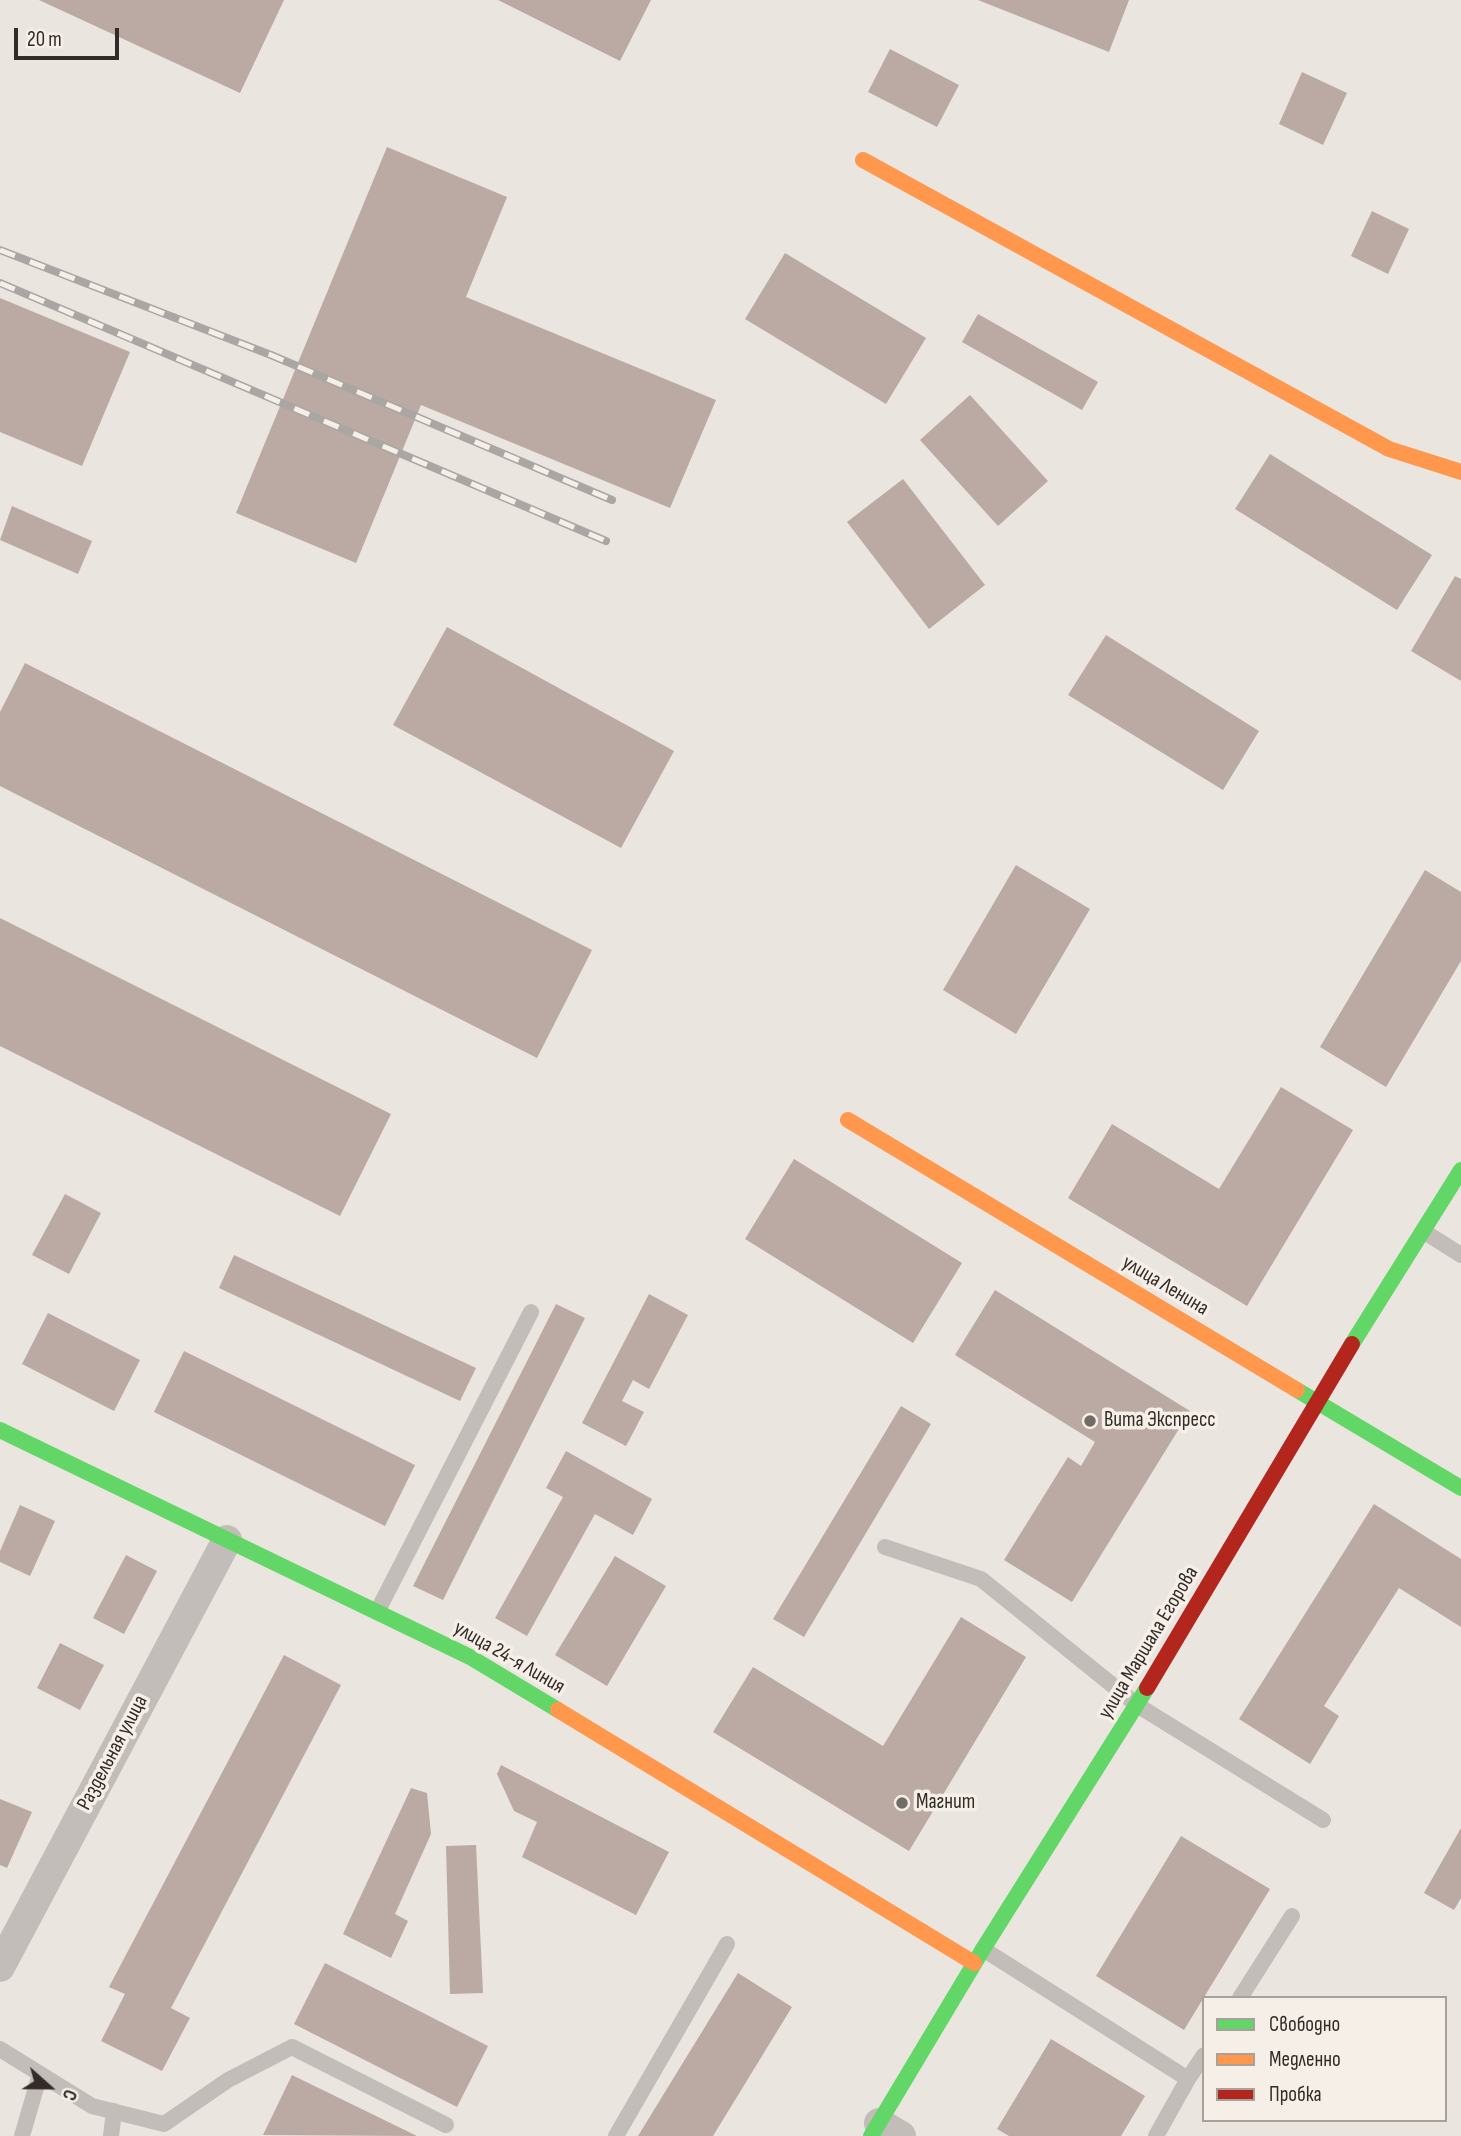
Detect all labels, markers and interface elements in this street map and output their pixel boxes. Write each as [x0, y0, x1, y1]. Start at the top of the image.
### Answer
scale bar [18, 14, 122, 58]
text: 20 m [27, 27, 62, 52]
street label: улица Ленина [1117, 1250, 1213, 1322]
place label: Вита Экспресс [1104, 1408, 1216, 1434]
marker: Вита Экспресс [1082, 1413, 1098, 1429]
street label: улица Маршала Егорова [1094, 1562, 1204, 1724]
street label: улица 24-я Линия [449, 1616, 569, 1700]
street label: Раздельная улица [72, 1691, 154, 1815]
place label: Магнит [916, 1790, 975, 1816]
marker: Магнит [894, 1795, 910, 1811]
legend [1202, 1996, 1447, 2122]
text: Свободно [1269, 2012, 1340, 2037]
text: Медленно [1269, 2047, 1341, 2072]
north arrow [14, 2052, 84, 2122]
text: Пробка [1269, 2082, 1322, 2107]
text: С [57, 2086, 82, 2103]

